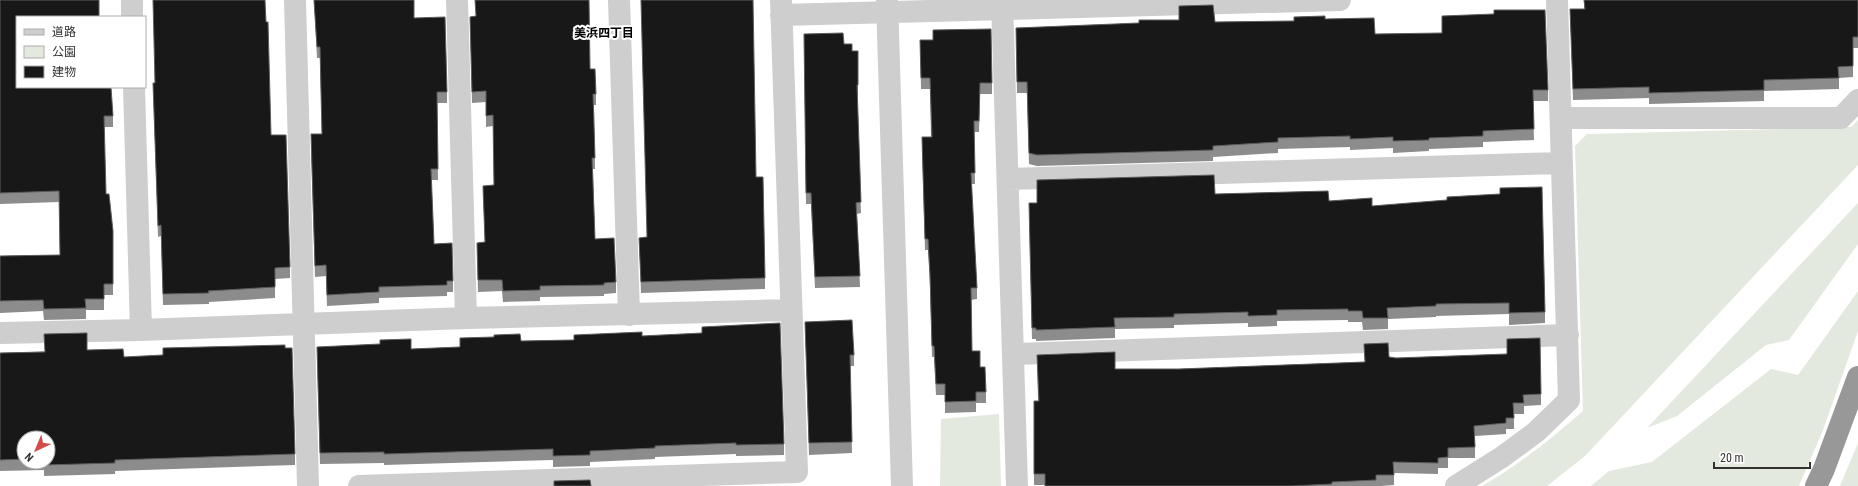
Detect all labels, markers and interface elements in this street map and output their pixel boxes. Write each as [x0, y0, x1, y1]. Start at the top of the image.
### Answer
legend [16, 16, 146, 88]
text: 道路 [52, 25, 76, 39]
district label: 美浜四丁目 [574, 26, 634, 40]
text: 公園 [52, 45, 76, 59]
text: 建物 [52, 65, 76, 79]
north arrow [16, 430, 56, 470]
scale bar [1714, 444, 1810, 470]
text: N [22, 450, 36, 464]
text: 20 m [1720, 451, 1744, 465]

